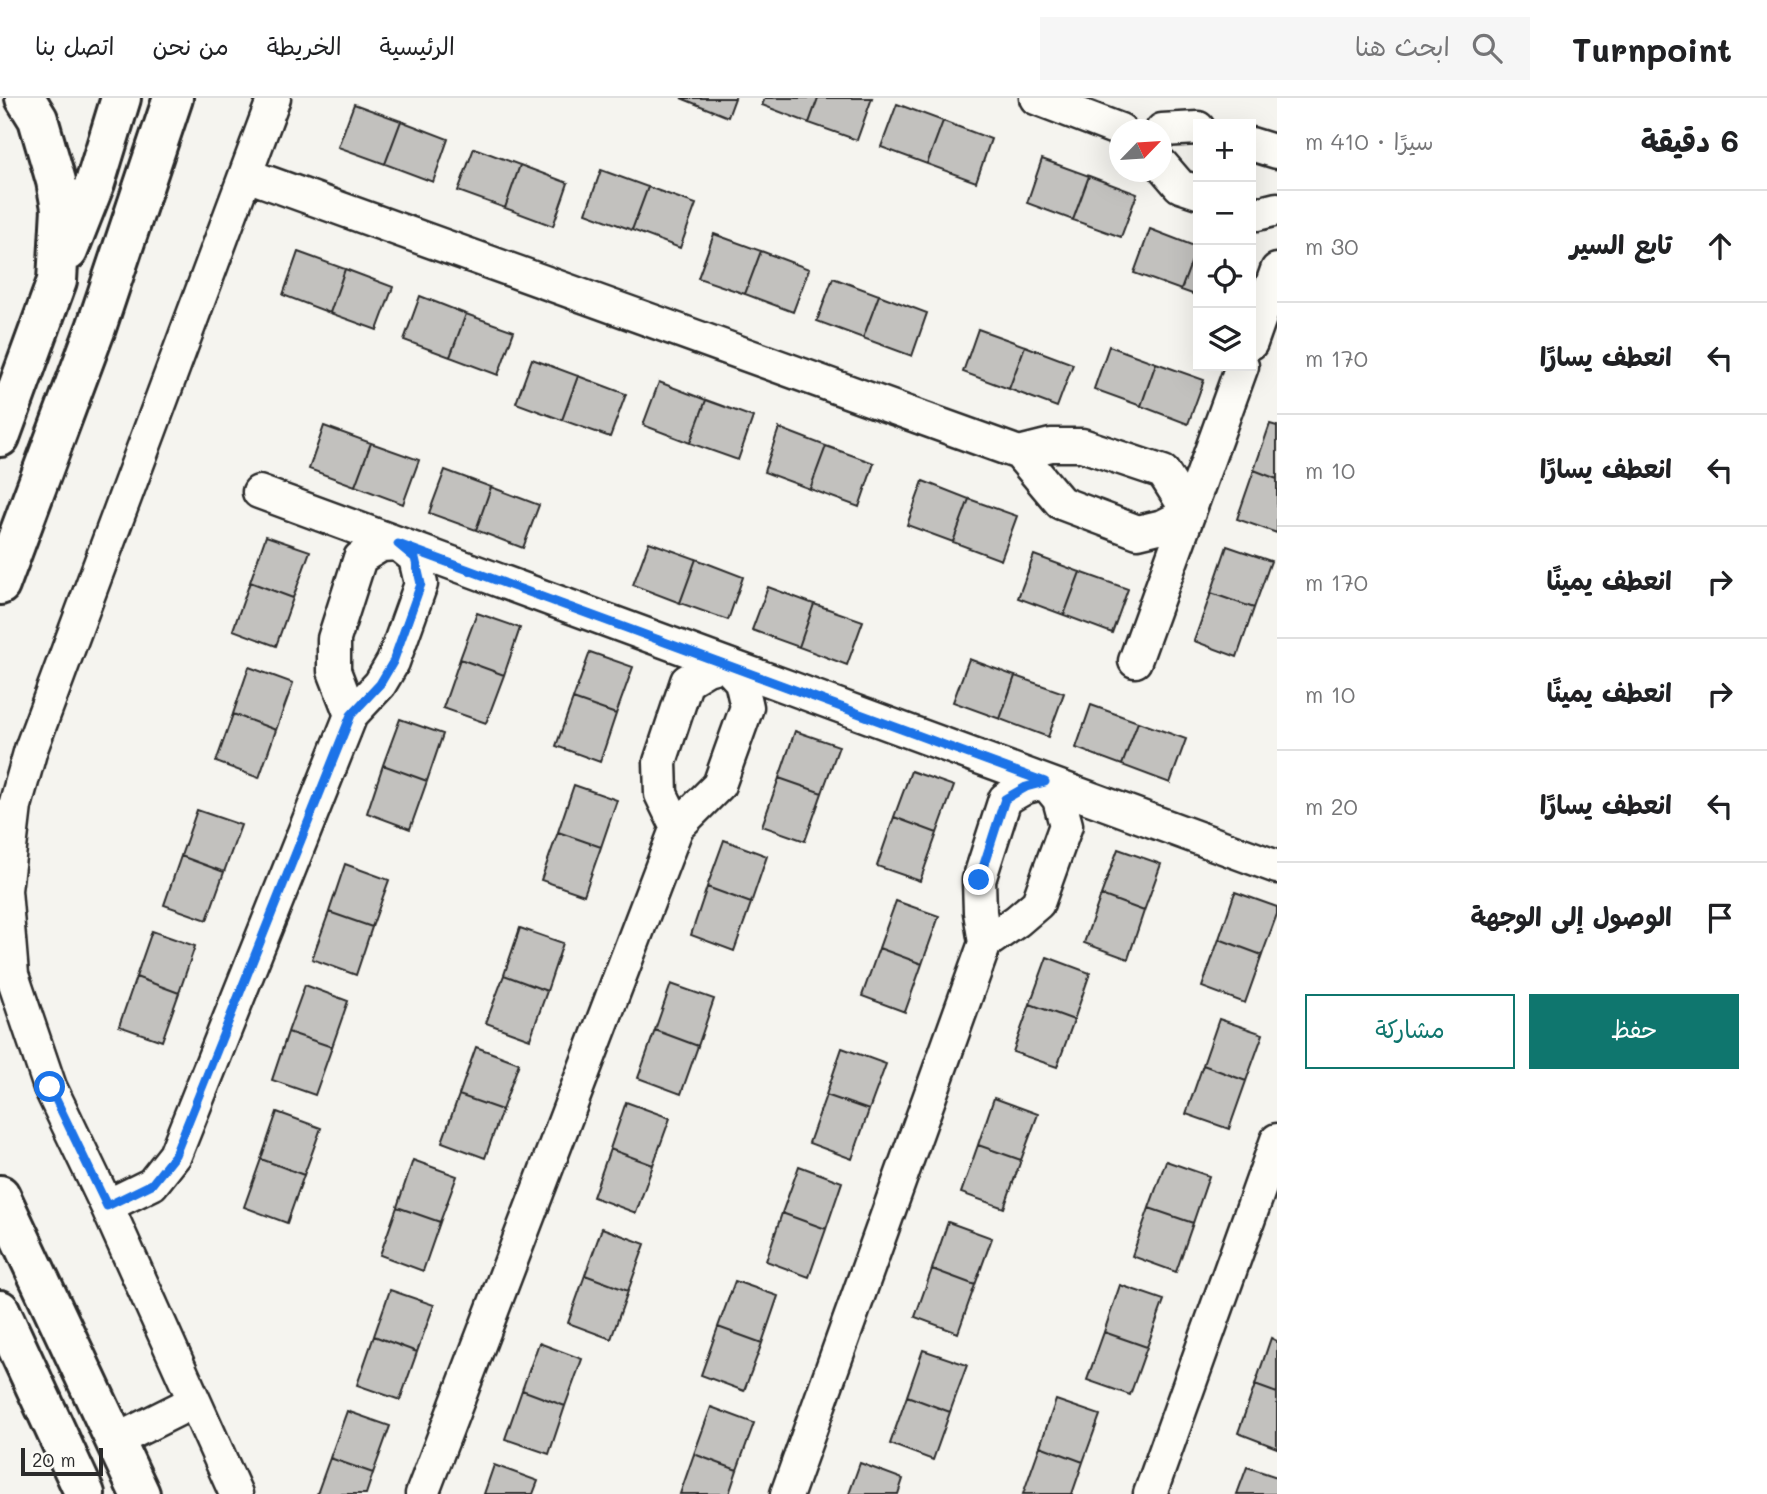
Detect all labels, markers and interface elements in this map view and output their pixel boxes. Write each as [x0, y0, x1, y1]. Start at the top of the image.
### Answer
search box [1040, 17, 1530, 80]
text: Turnpoint [1572, 27, 1732, 70]
text: ابحث هنا [1355, 29, 1450, 63]
icon: search [1468, 29, 1506, 67]
text: اتصل بنا [35, 30, 114, 61]
text: من نحن [152, 30, 229, 61]
text: الخريطة [267, 30, 342, 61]
text: الرئيسية [380, 30, 455, 61]
north arrow [1109, 119, 1172, 182]
map controls [1193, 119, 1256, 371]
button: + [1193, 119, 1256, 182]
text: 6 دقيقة [1641, 120, 1739, 160]
text: سيرًا · 410 m [1305, 126, 1433, 156]
button: − [1193, 182, 1256, 245]
text: تابع السير [1570, 227, 1672, 261]
icon: ahead [1701, 227, 1739, 265]
text: 30 m [1305, 231, 1358, 261]
button: locate [1193, 245, 1256, 308]
button: layers [1193, 308, 1256, 371]
text: انعطف يسارًا [1540, 339, 1672, 373]
icon: left [1701, 339, 1739, 377]
text: 170 m [1305, 343, 1368, 373]
text: انعطف يسارًا [1540, 451, 1672, 485]
icon: left [1701, 451, 1739, 489]
text: 10 m [1305, 455, 1355, 485]
text: انعطف يمينًا [1547, 563, 1672, 597]
icon: right [1701, 563, 1739, 601]
text: 170 m [1305, 567, 1368, 597]
text: انعطف يمينًا [1547, 675, 1672, 709]
icon: right [1701, 675, 1739, 713]
text: 10 m [1305, 679, 1355, 709]
text: انعطف يسارًا [1540, 787, 1672, 821]
icon: left [1701, 787, 1739, 825]
text: 20 m [1305, 791, 1358, 821]
route end [963, 864, 994, 895]
text: الوصول إلى الوجهة [1470, 899, 1672, 933]
icon: arrive [1701, 899, 1739, 937]
button: مشاركة [1305, 994, 1515, 1069]
button: حفظ [1529, 994, 1739, 1069]
route start [34, 1071, 65, 1102]
scale bar [21, 1445, 103, 1477]
text: 20 m [32, 1447, 76, 1472]

